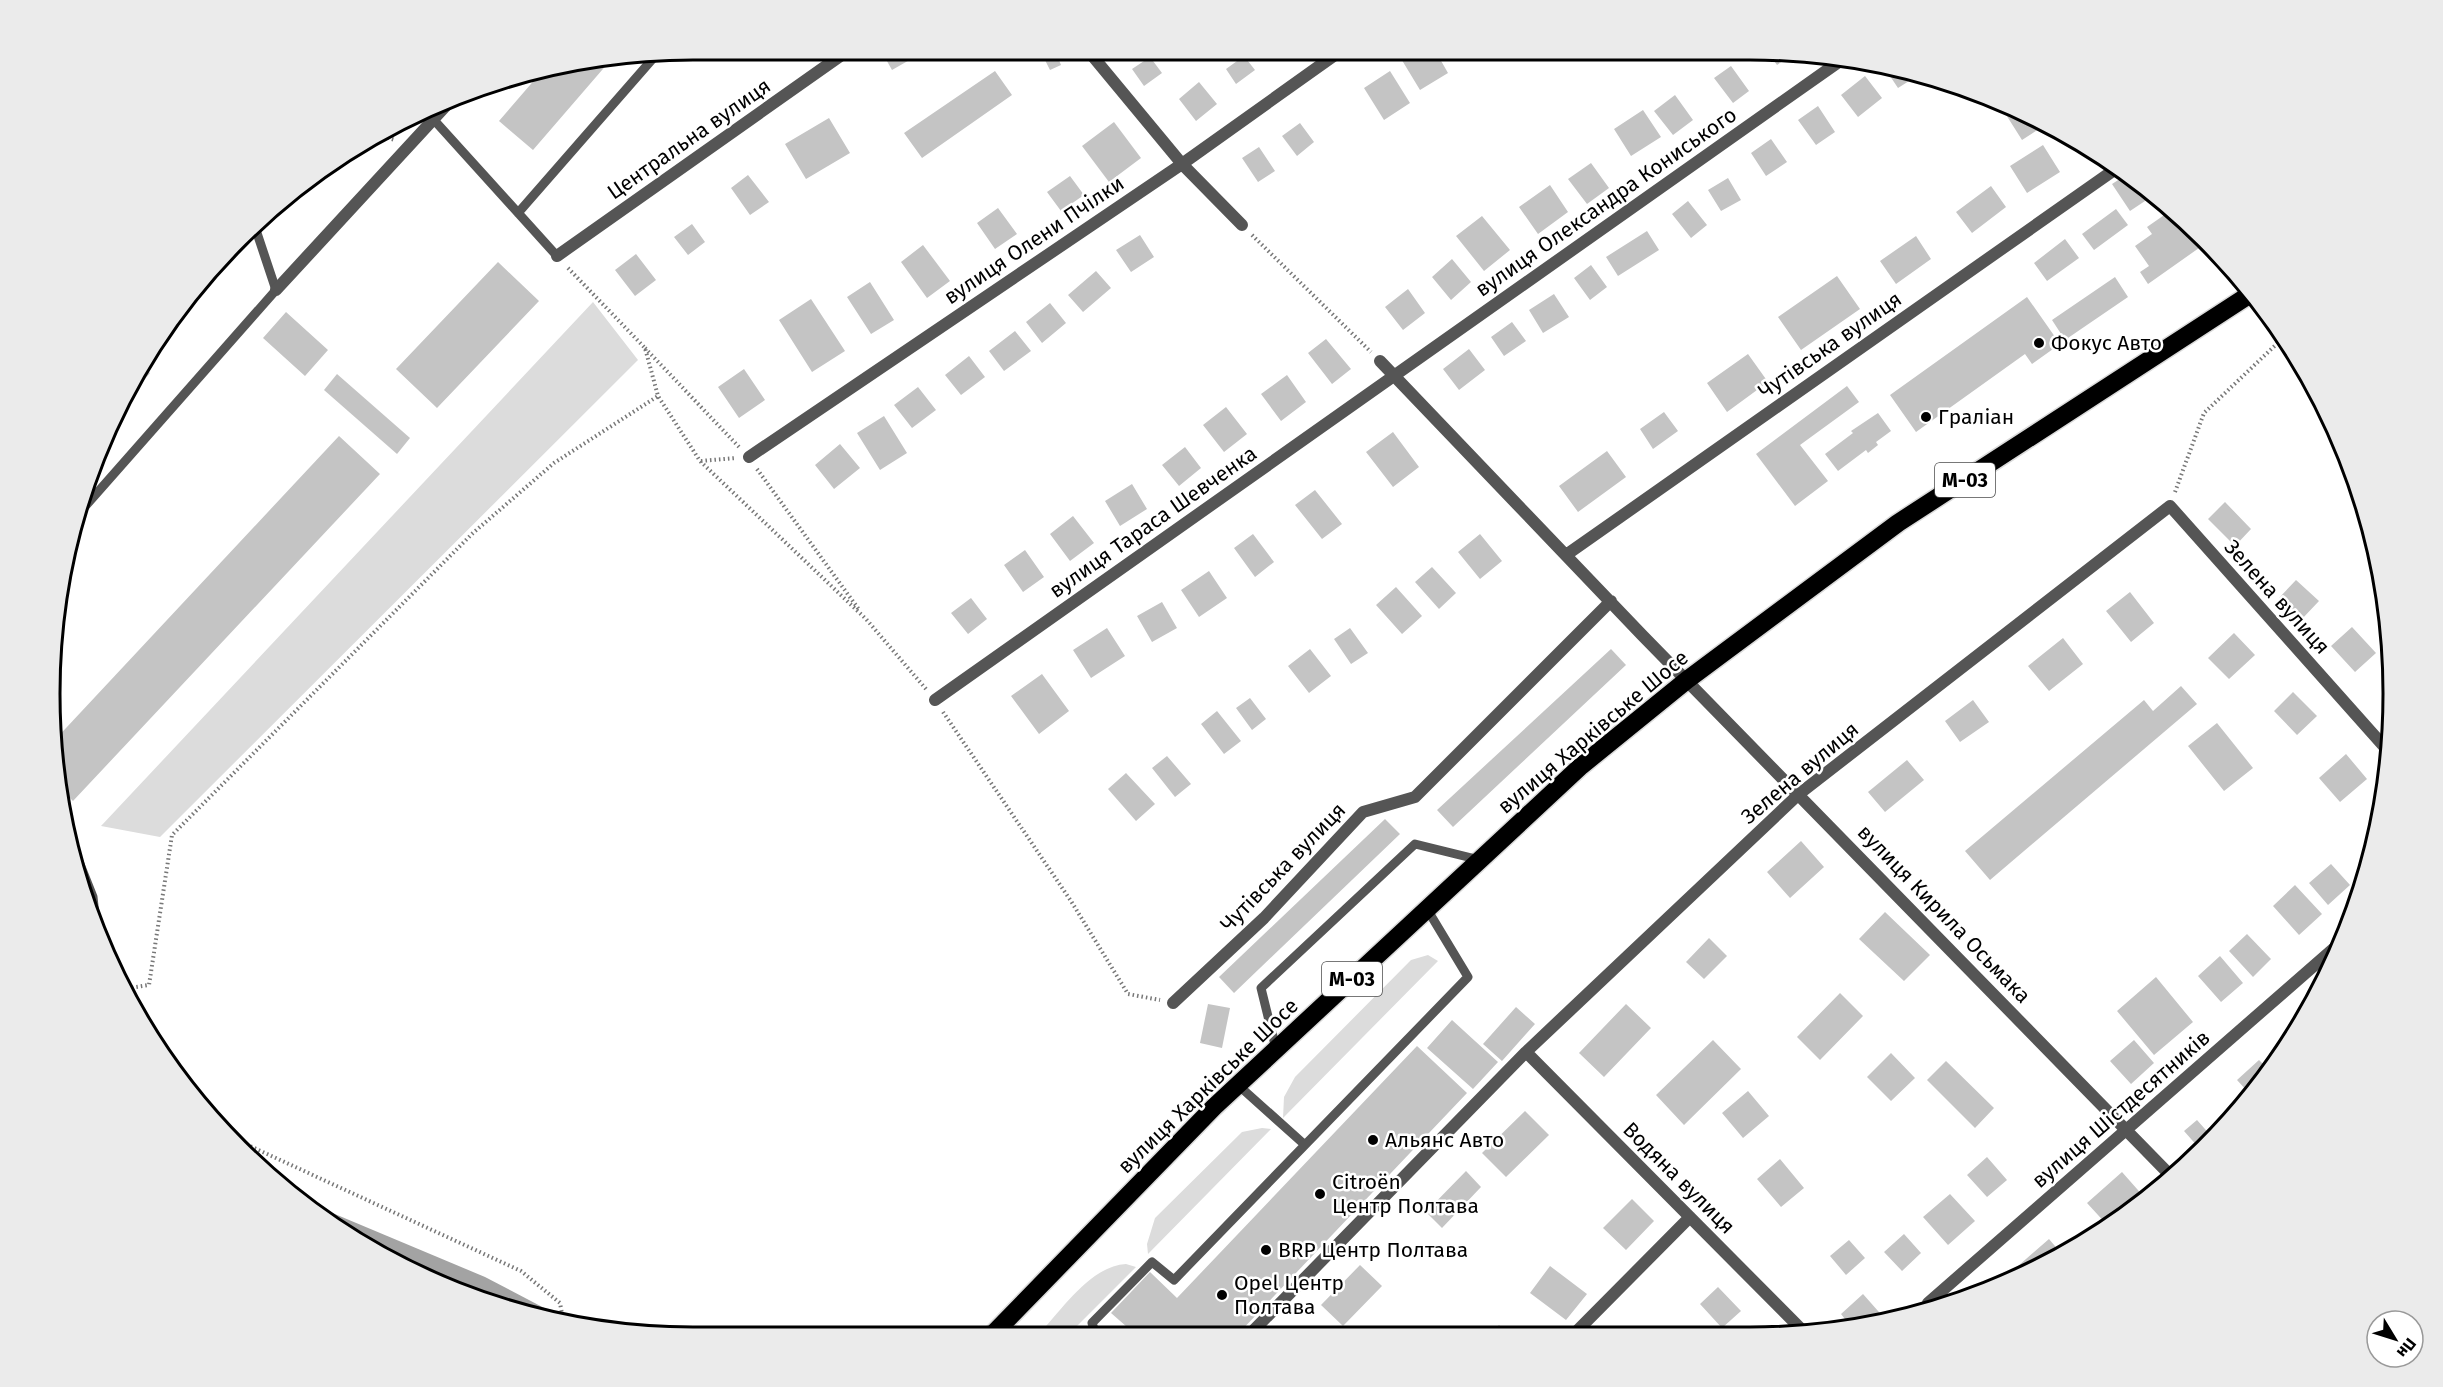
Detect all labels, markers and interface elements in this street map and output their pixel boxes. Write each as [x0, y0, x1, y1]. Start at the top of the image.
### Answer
street label: Центральна вулиця [602, 73, 776, 205]
street label: вулиця Олександра Кониського [1470, 102, 1742, 302]
street label: вулиця Олени Пчілки [939, 170, 1129, 310]
street label: Чутівська вулиця [1753, 286, 1907, 404]
place label: Фокус Авто [2051, 330, 2162, 356]
marker: Фокус Авто [2032, 336, 2046, 350]
place label: Граліан [1938, 404, 2014, 430]
marker: Граліан [1919, 410, 1933, 424]
street label: вулиця Тараса Шевченка [1044, 440, 1262, 604]
road number: М-03 [1935, 463, 1995, 497]
street label: Зелена вулиця [2219, 534, 2335, 660]
street label: вулиця Харківське Шосе [1492, 645, 1694, 819]
street label: Зелена вулиця [1736, 716, 1864, 830]
street label: Чутівська вулиця [1215, 797, 1351, 937]
street label: вулиця Кирила Осьмака [1852, 819, 2036, 1009]
road number: М-03 [1322, 962, 1382, 996]
street label: вулиця Харківське Шосе [1112, 993, 1304, 1179]
street label: вулиця Шістдесятників [2027, 1025, 2215, 1193]
street label: Водяна вулиця [1618, 1117, 1740, 1239]
place label: Альянс Авто [1385, 1127, 1504, 1153]
marker: Альянс Авто [1366, 1133, 1380, 1147]
place label: Citroën Центр Полтава [1332, 1169, 1479, 1219]
marker: Citroën Центр Полтава [1313, 1187, 1327, 1201]
place label: BRP Центр Полтава [1278, 1237, 1468, 1263]
marker: BRP Центр Полтава [1259, 1243, 1273, 1257]
place label: Opel Центр Полтава [1234, 1270, 1344, 1320]
marker: Opel Центр Полтава [1215, 1288, 1229, 1302]
north arrow [2365, 1309, 2425, 1369]
text: Пн [2393, 1334, 2420, 1362]

